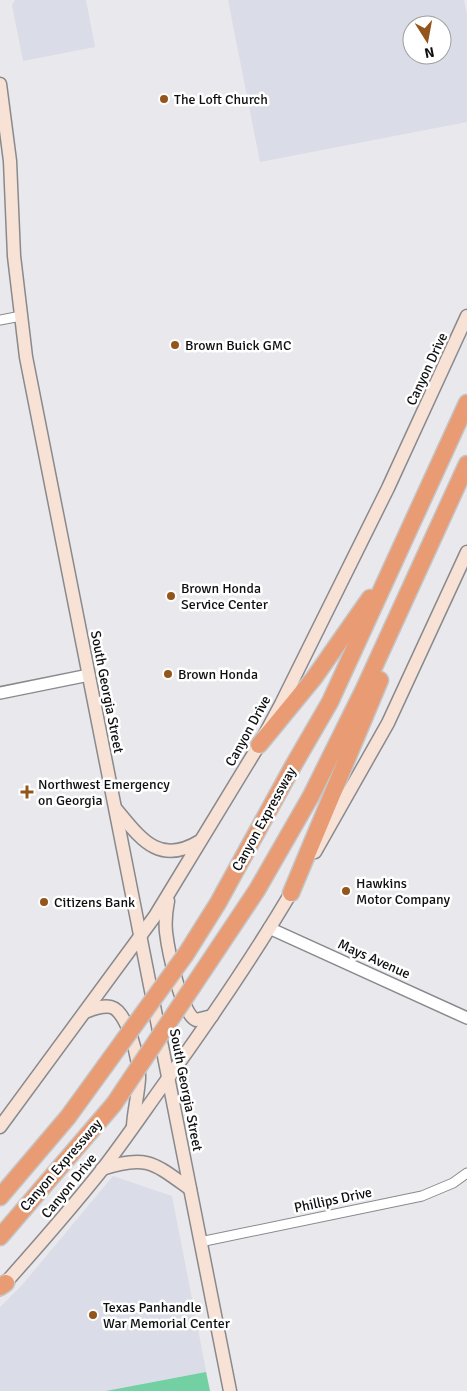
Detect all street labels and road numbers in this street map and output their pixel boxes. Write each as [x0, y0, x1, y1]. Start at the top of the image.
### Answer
street label: Canyon Drive [403, 330, 451, 408]
street label: South Georgia Street [87, 629, 127, 755]
street label: Canyon Drive [222, 693, 274, 769]
street label: Canyon Expressway [228, 763, 300, 874]
street label: Mays Avenue [335, 935, 413, 983]
street label: South Georgia Street [166, 1027, 206, 1153]
street label: Canyon Expressway [16, 1115, 106, 1215]
street label: Canyon Drive [38, 1150, 100, 1222]
street label: Phillips Drive [293, 1183, 373, 1217]

